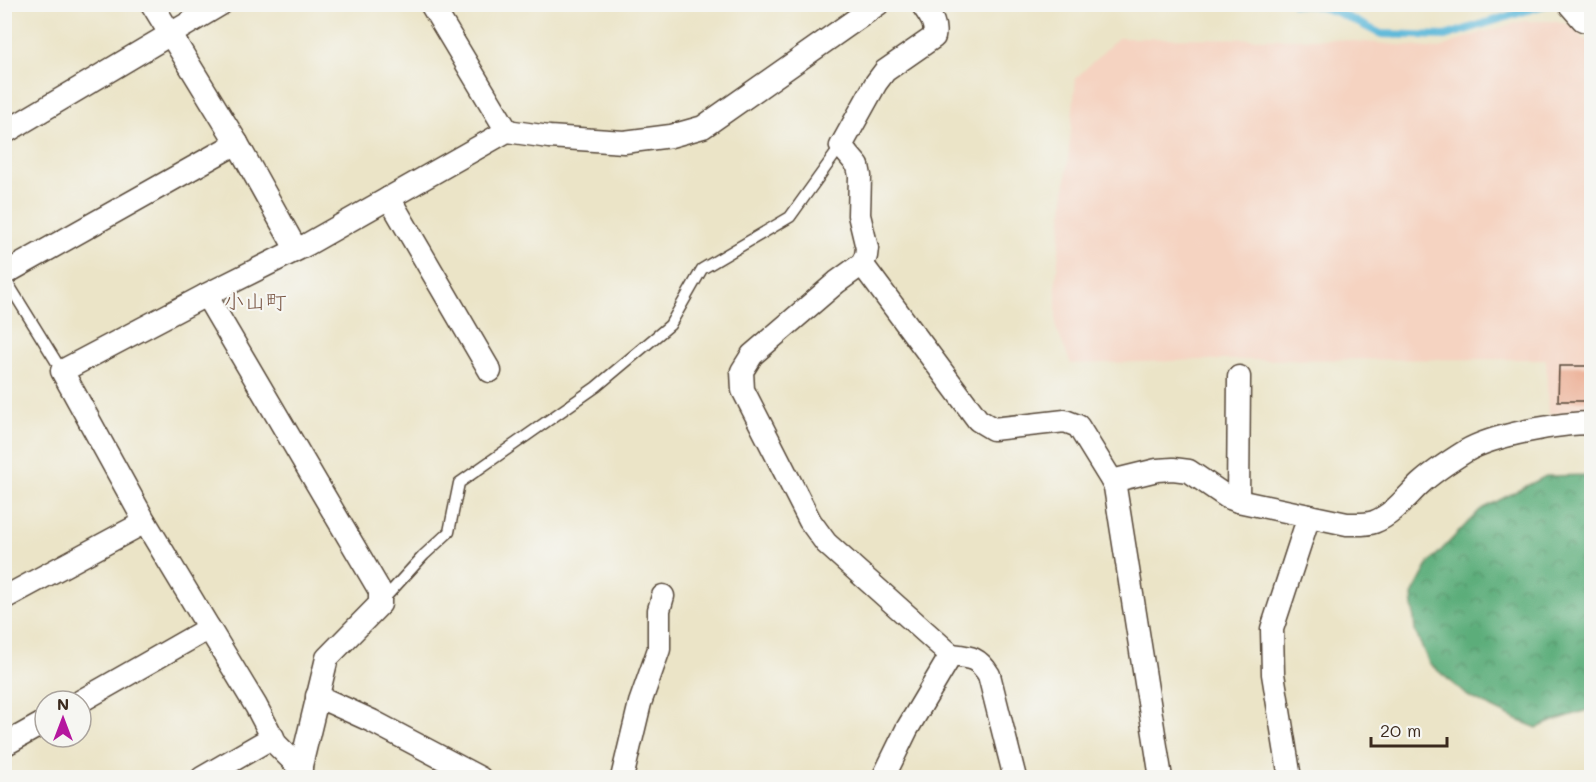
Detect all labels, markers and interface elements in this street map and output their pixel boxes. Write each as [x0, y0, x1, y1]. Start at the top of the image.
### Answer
district label: 小山町 [224, 287, 287, 314]
north arrow [33, 689, 93, 749]
text: N [57, 693, 69, 714]
scale bar [1371, 710, 1448, 748]
text: 20 m [1380, 718, 1421, 742]

